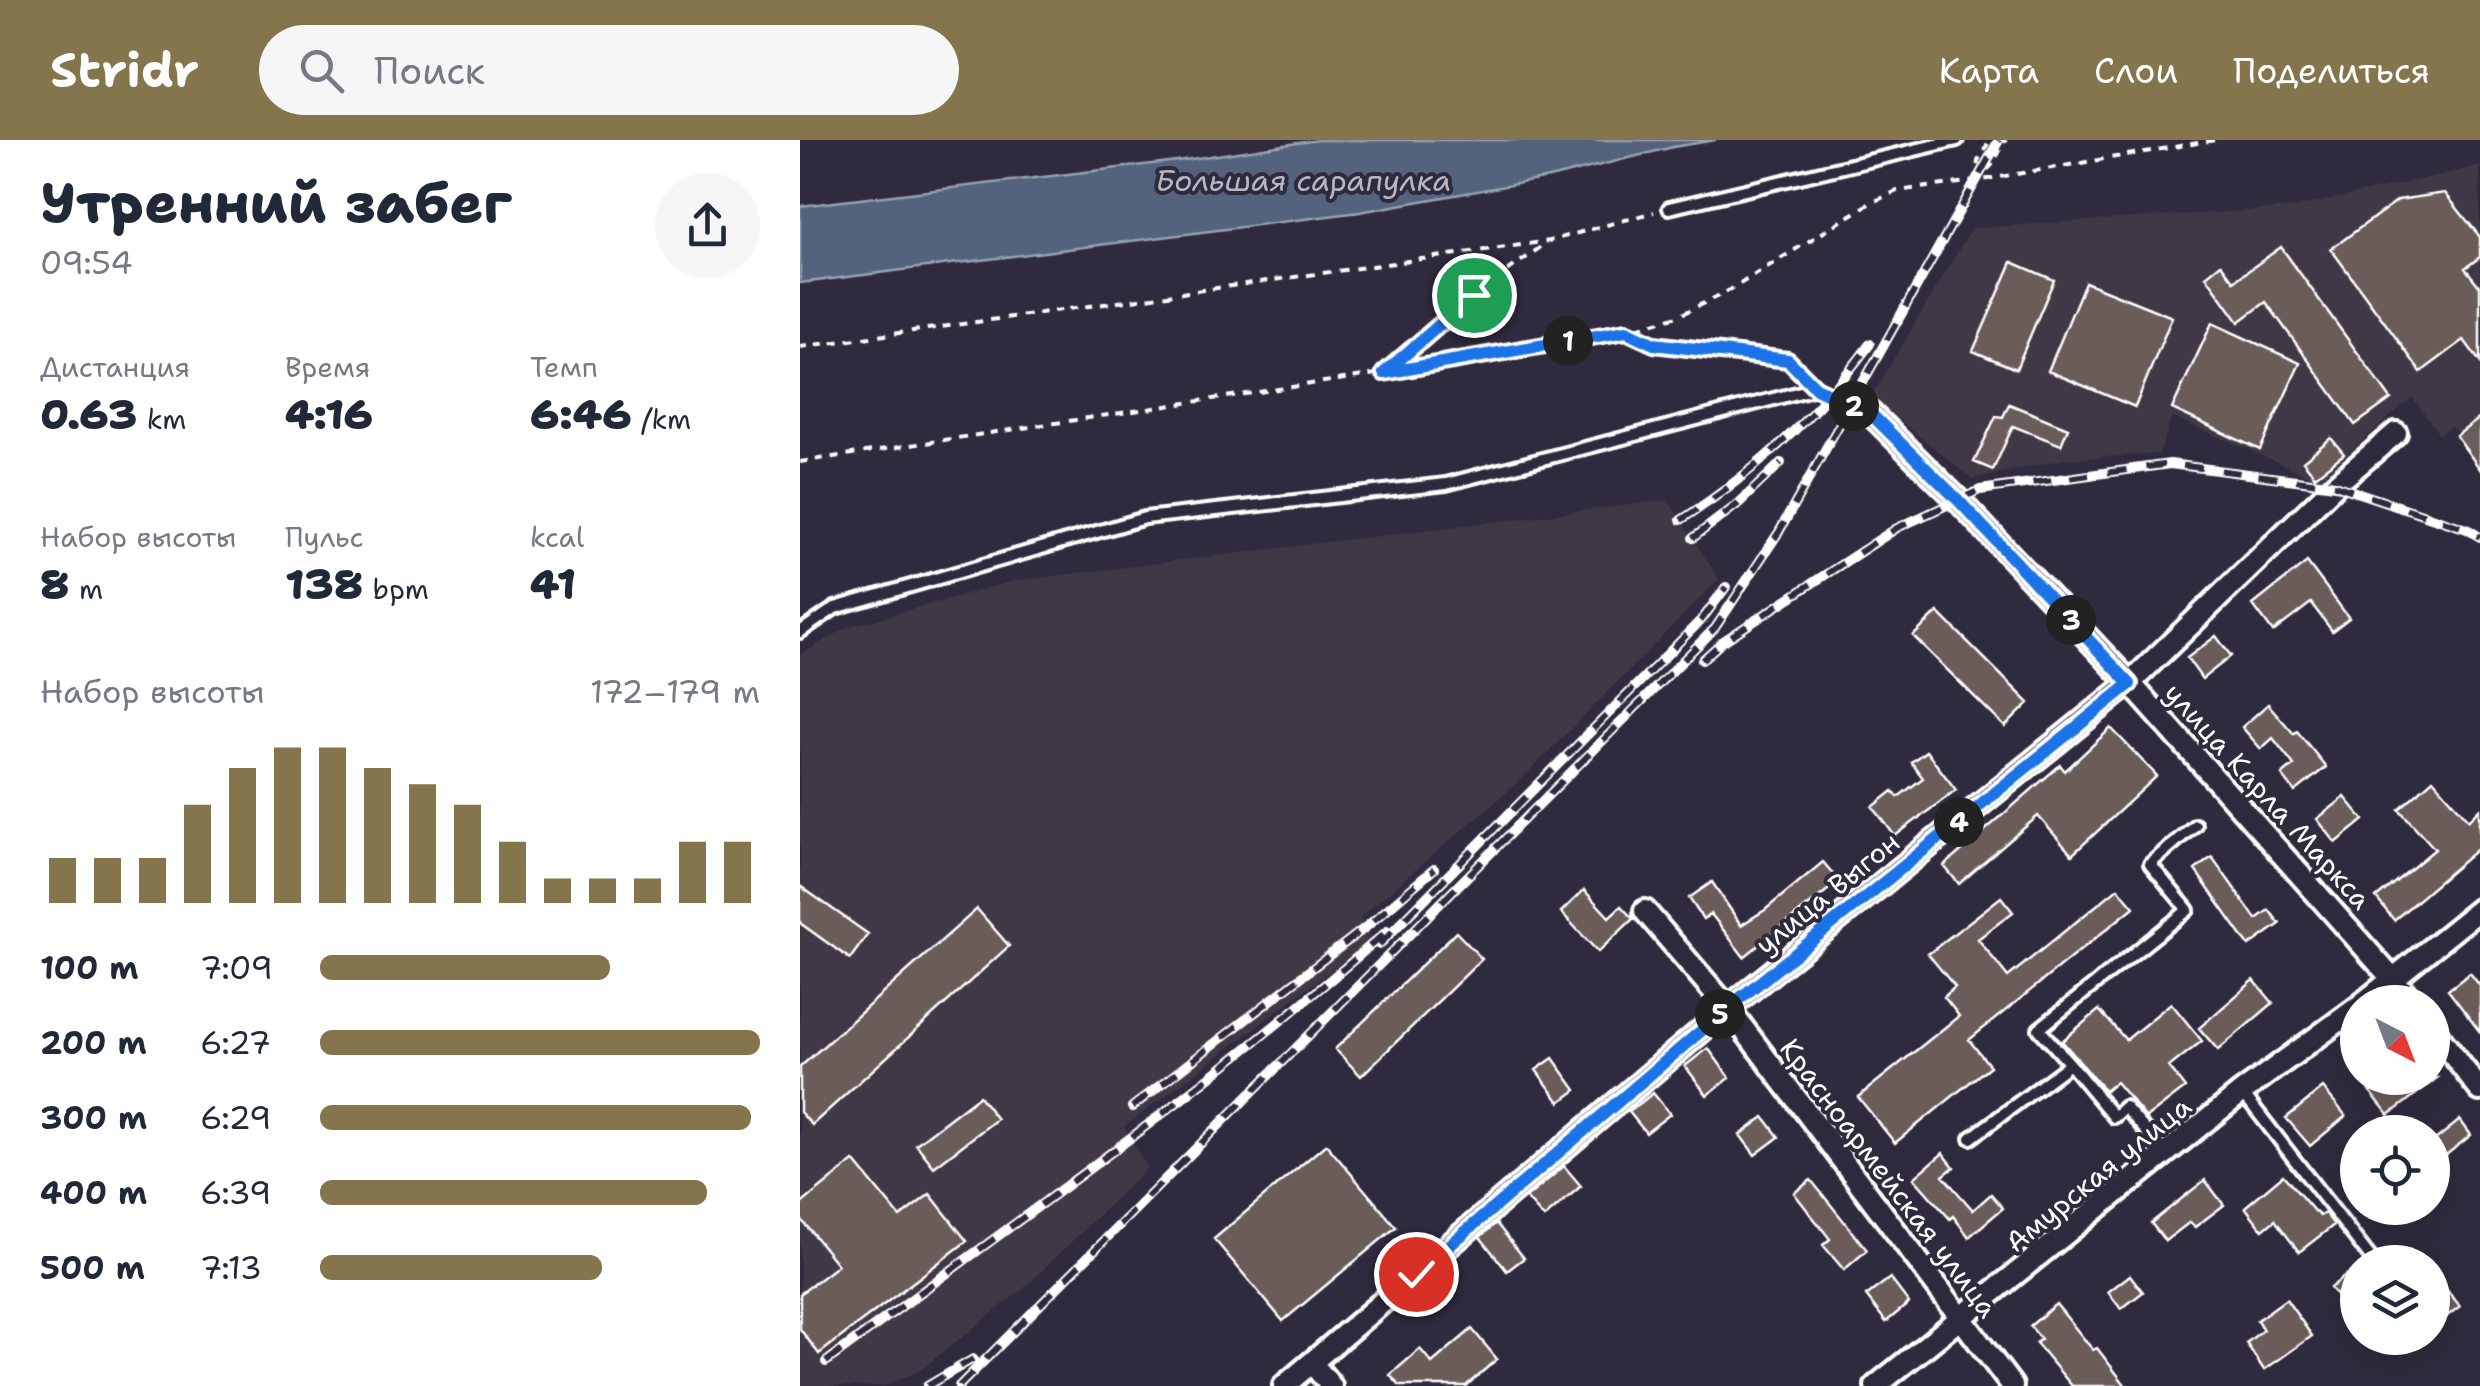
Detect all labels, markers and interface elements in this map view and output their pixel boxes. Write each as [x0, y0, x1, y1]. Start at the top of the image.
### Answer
search box [259, 25, 959, 115]
text: Stridr [50, 38, 199, 102]
icon: search [294, 43, 349, 98]
text: Поиск [374, 45, 485, 96]
text: Карта [1939, 47, 2039, 94]
text: Слои [2094, 47, 2178, 94]
text: Поделиться [2233, 47, 2430, 94]
water label: Большая сарапулка [1155, 160, 1451, 201]
text: Утренний забег [40, 166, 512, 240]
button: share [655, 173, 760, 278]
text: 09:54 [40, 241, 133, 284]
pin [1432, 253, 1517, 338]
icon: arrive [1447, 268, 1502, 323]
pin: 1 [1543, 316, 1593, 366]
text: 1 [1562, 322, 1574, 360]
text: Дистанция [40, 348, 190, 386]
text: Время [285, 348, 370, 386]
text: Темп [530, 348, 598, 386]
pin: 2 [1829, 381, 1879, 431]
text: 0.63 [40, 386, 137, 442]
text: 4:16 [285, 386, 373, 442]
text: 6:46 [530, 386, 632, 442]
text: 2 [1844, 387, 1864, 425]
text: km [137, 400, 186, 438]
text: /km [632, 400, 691, 438]
text: Набор высоты [40, 518, 236, 556]
text: Пульс [285, 518, 364, 556]
text: kcal [530, 518, 584, 556]
text: 8 [40, 556, 69, 612]
text: 138 [285, 556, 363, 612]
text: 41 [530, 556, 576, 612]
text: m [69, 570, 103, 608]
text: bpm [363, 570, 429, 608]
pin: 3 [2046, 595, 2096, 645]
text: 3 [2061, 601, 2081, 639]
text: Набор высоты [40, 670, 265, 713]
text: 172–179 m [590, 670, 760, 713]
street label: улица Карла Маркса [2156, 675, 2380, 917]
pin: 4 [1934, 797, 1984, 847]
text: 4 [1949, 803, 1969, 841]
street label: улица Выгон [1747, 823, 1907, 963]
text: 100 m [40, 946, 139, 989]
text: 7:09 [200, 946, 273, 989]
north arrow [2340, 985, 2450, 1095]
map controls [2340, 985, 2450, 1355]
pin: 5 [1695, 989, 1745, 1039]
text: 5 [1711, 995, 1729, 1033]
text: 200 m [40, 1021, 147, 1064]
text: 6:27 [200, 1021, 271, 1064]
street label: Красноармейская улица [1771, 1031, 2007, 1325]
street label: Амурская улица [1997, 1087, 2199, 1261]
text: 300 m [40, 1096, 147, 1139]
text: 6:29 [200, 1096, 272, 1139]
button: locate [2340, 1115, 2450, 1225]
text: 400 m [40, 1171, 147, 1214]
text: 6:39 [200, 1171, 271, 1214]
pin [1374, 1232, 1459, 1317]
button: layers [2340, 1245, 2450, 1355]
text: 500 m [40, 1246, 145, 1289]
text: 7:13 [200, 1246, 262, 1289]
icon: check [1389, 1247, 1444, 1302]

